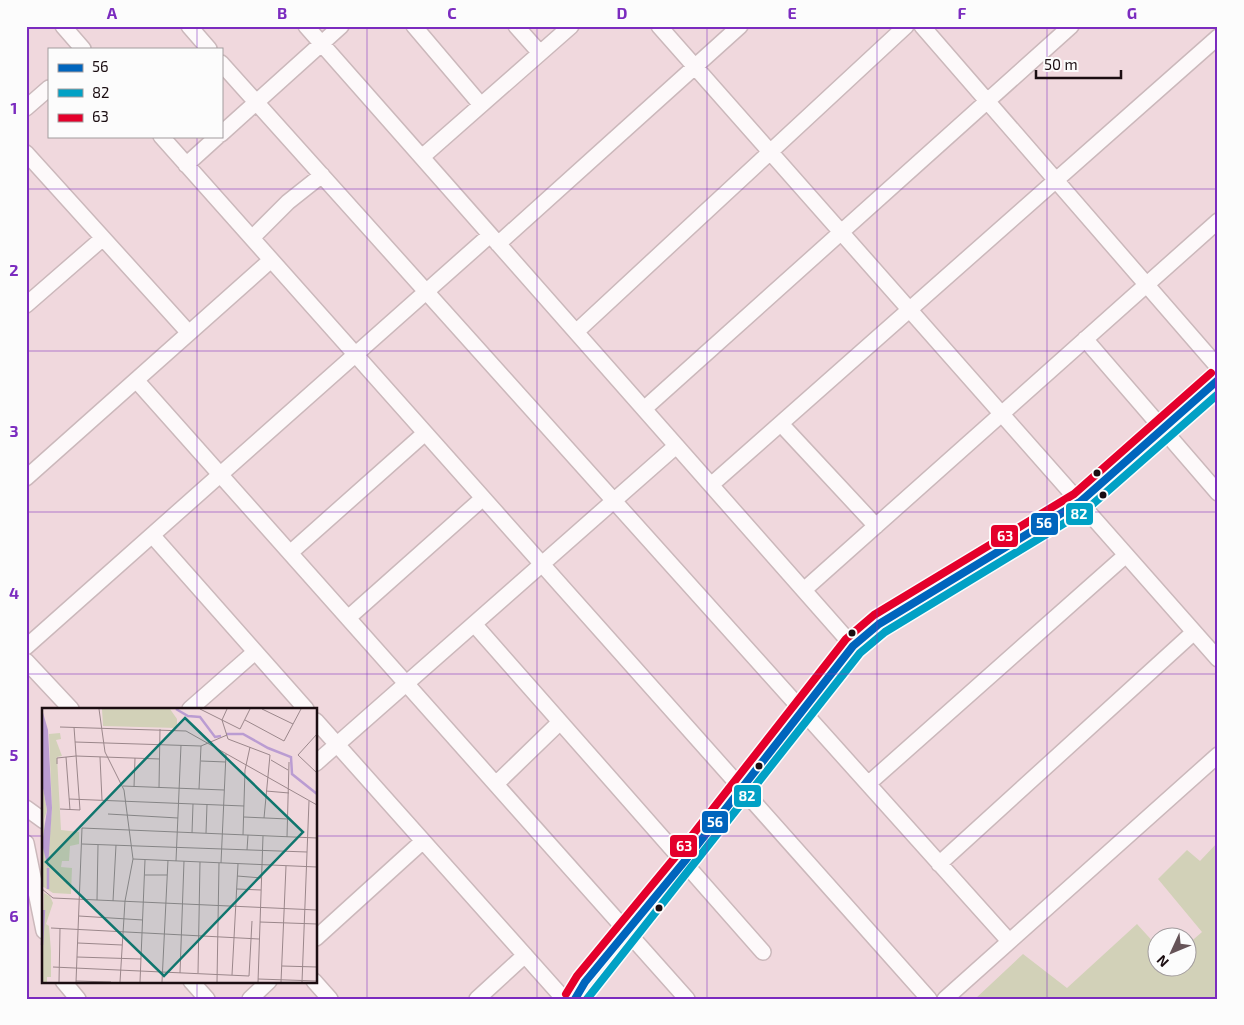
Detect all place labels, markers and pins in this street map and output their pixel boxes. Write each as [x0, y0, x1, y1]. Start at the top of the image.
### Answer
unlabelled marker [1092, 468, 1102, 478]
unlabelled marker [1098, 490, 1108, 500]
unlabelled marker [847, 628, 857, 638]
unlabelled marker [754, 761, 764, 771]
unlabelled marker [654, 903, 664, 913]

